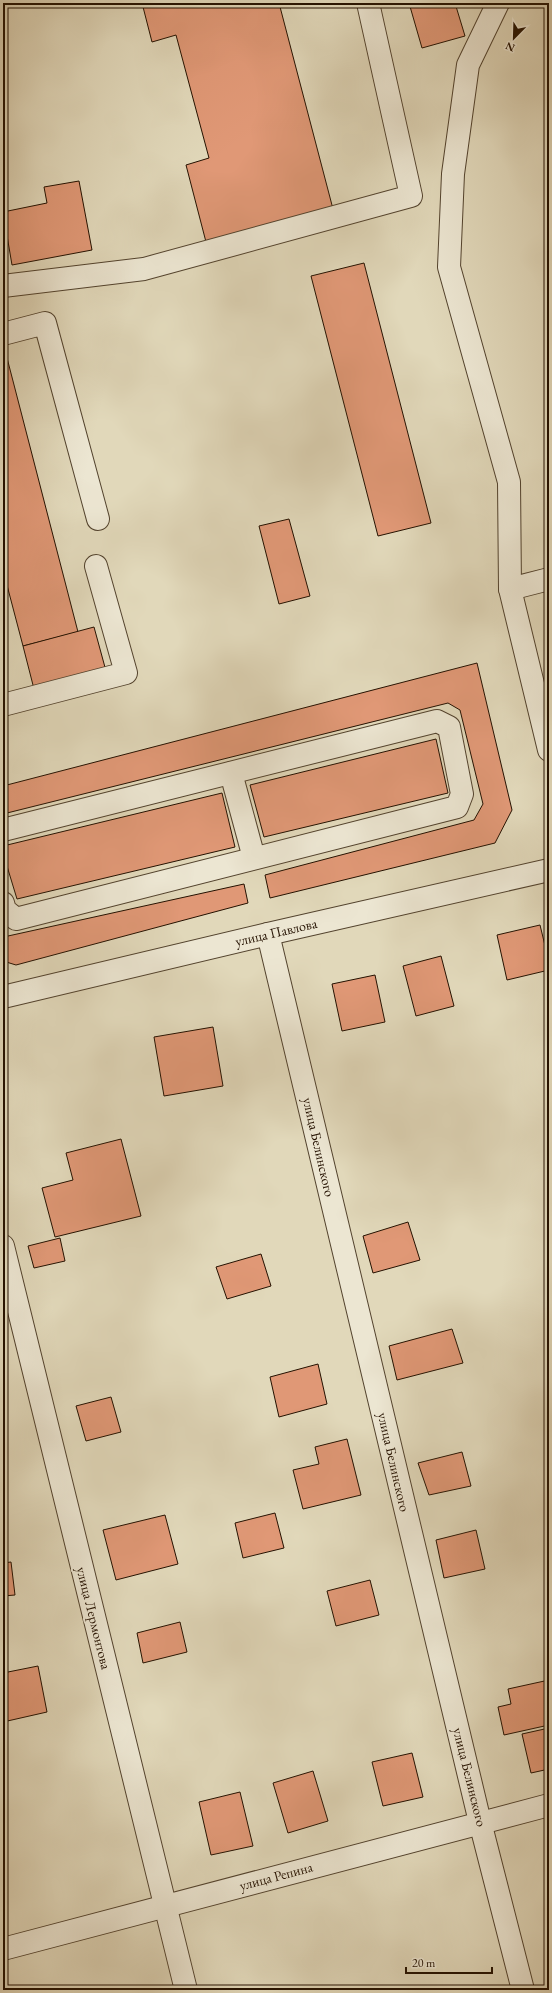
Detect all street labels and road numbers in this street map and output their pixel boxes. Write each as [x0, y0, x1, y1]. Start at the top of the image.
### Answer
street label: улица Павлова [233, 914, 319, 950]
street label: улица Белинского [299, 1096, 339, 1198]
street label: улица Белинского [374, 1411, 414, 1513]
street label: улица Лермонтова [73, 1565, 116, 1672]
street label: улица Белинского [449, 1726, 491, 1828]
street label: улица Репина [237, 1857, 315, 1894]

